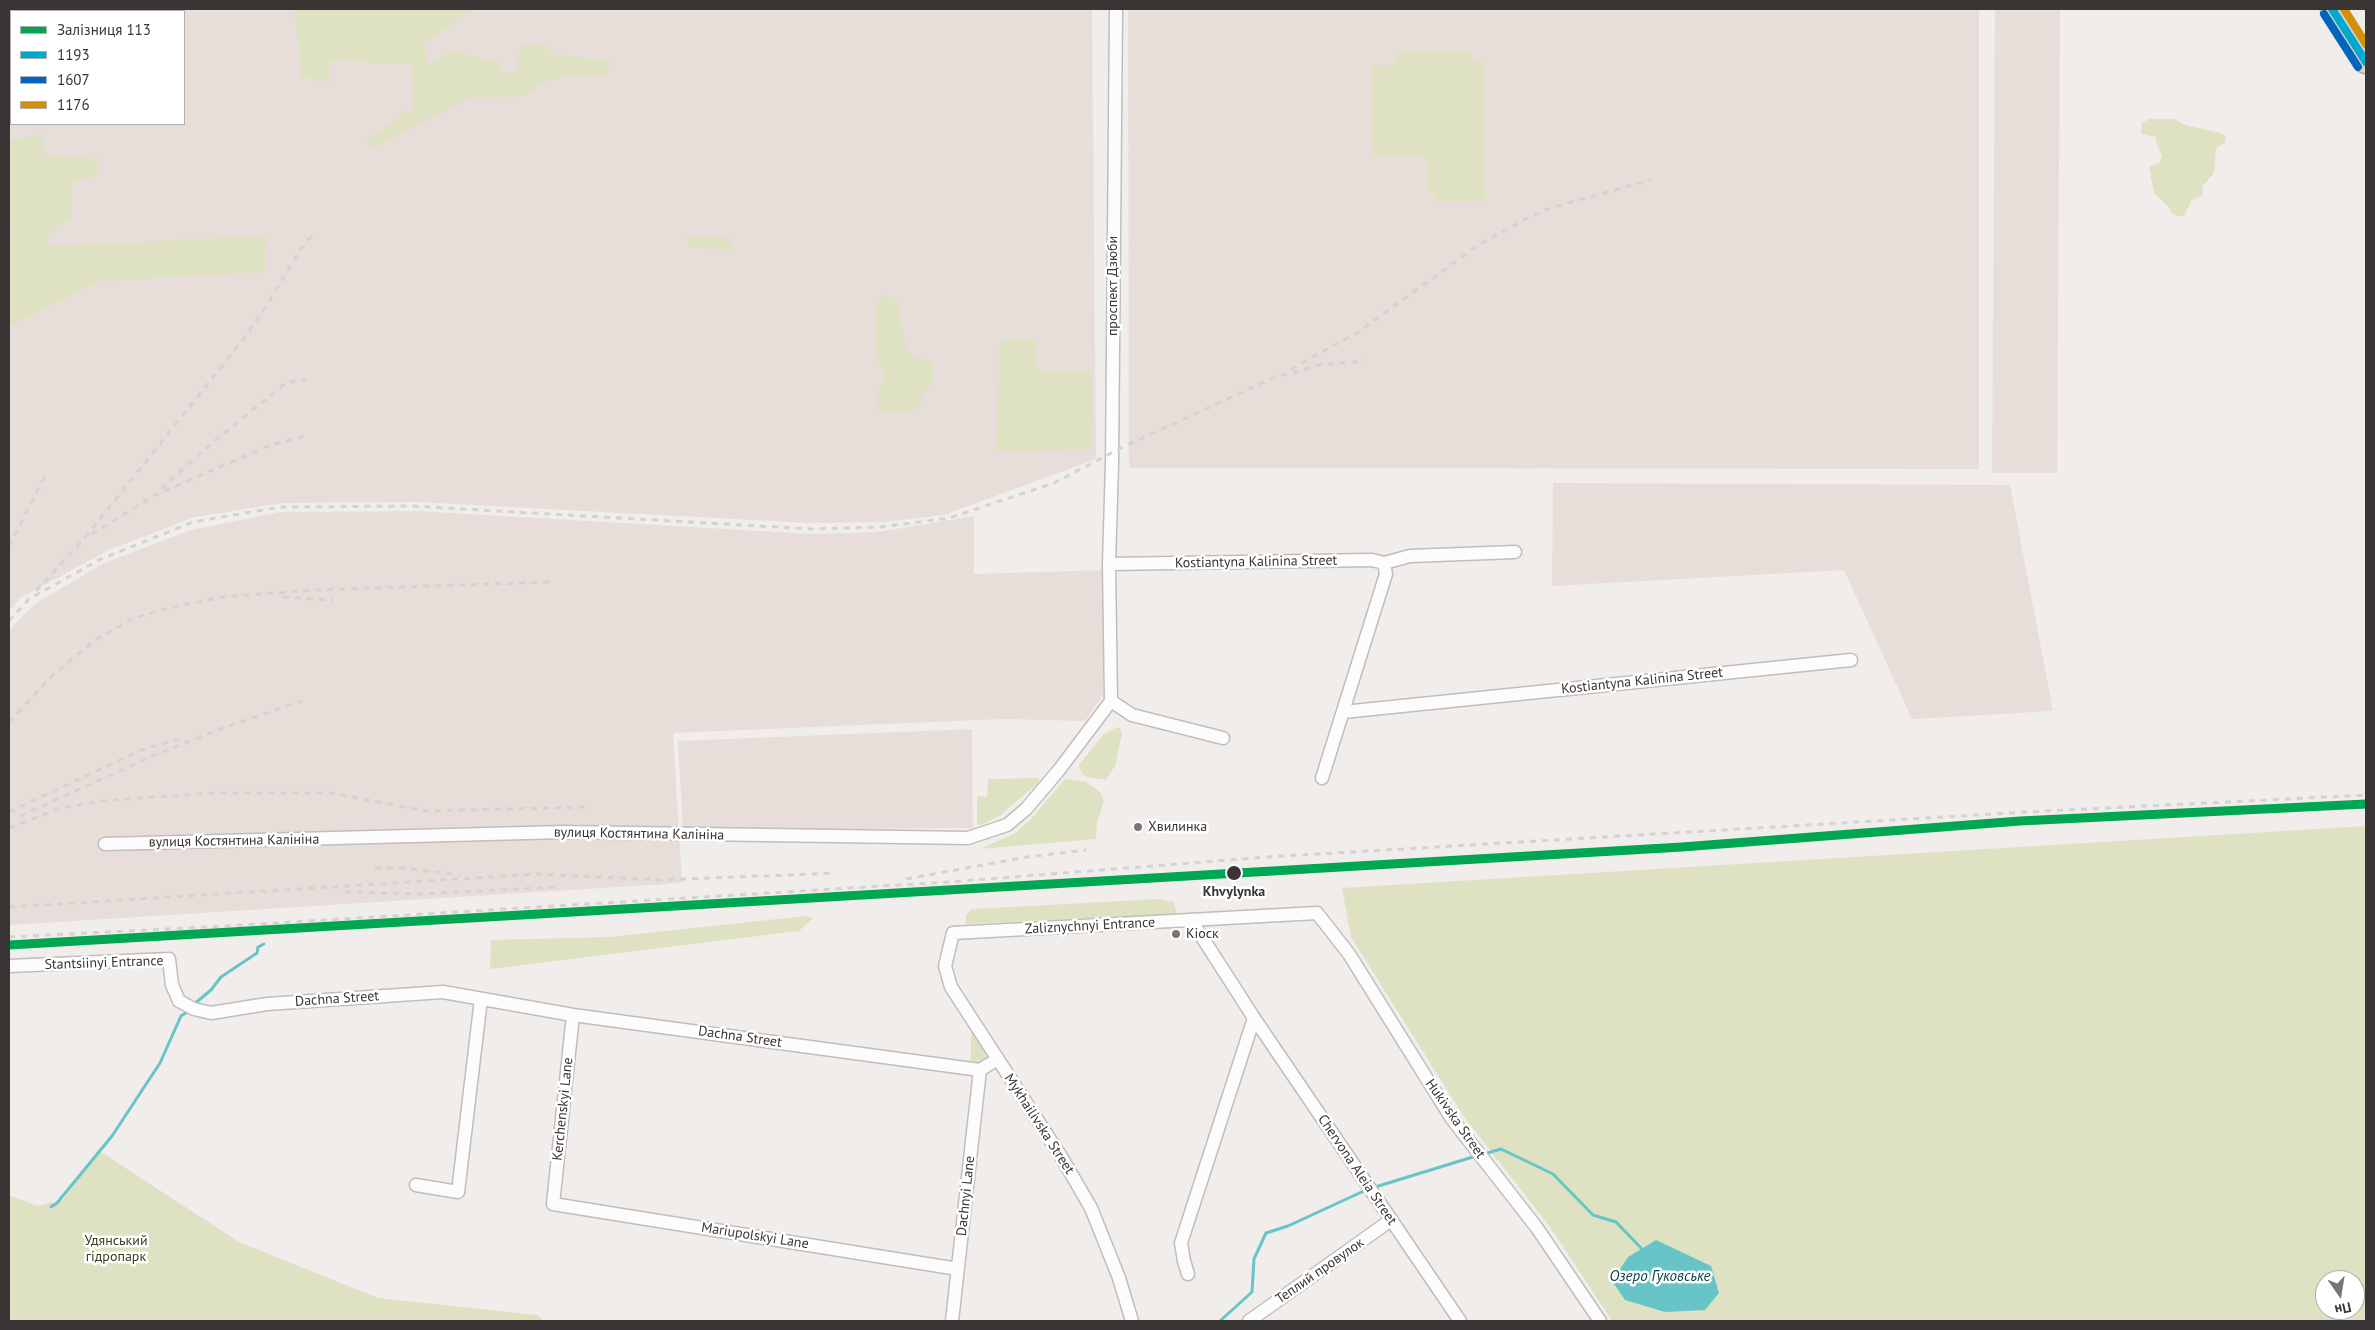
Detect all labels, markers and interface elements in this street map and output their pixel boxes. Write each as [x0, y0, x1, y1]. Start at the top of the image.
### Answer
legend [10, 10, 185, 125]
text: Залізниця 113 [57, 20, 151, 39]
text: 1193 [57, 45, 90, 64]
text: 1607 [57, 70, 90, 89]
text: 1176 [57, 95, 90, 114]
street label: проспект Дзюби [1105, 236, 1121, 336]
street label: Kostiantyna Kalinina Street [1175, 552, 1337, 572]
street label: Kostiantyna Kalinina Street [1560, 664, 1724, 698]
place label: Хвилинка [1148, 819, 1207, 835]
marker: Хвилинка [1132, 821, 1144, 833]
street label: вулиця Костянтина Калініна [554, 824, 724, 844]
street label: вулиця Костянтина Калініна [149, 831, 319, 851]
marker: Khvylynka [1225, 864, 1243, 882]
place label: Khvylynka [1203, 884, 1265, 900]
street label: Zaliznychnyi Entrance [1024, 914, 1156, 938]
place label: Кіоск [1186, 926, 1219, 942]
marker: Кіоск [1170, 928, 1182, 940]
street label: Stantsiinyi Entrance [44, 953, 164, 973]
street label: Dachna Street [294, 988, 380, 1010]
street label: Dachna Street [697, 1023, 783, 1051]
street label: Kerchenskyi Lane [549, 1057, 577, 1161]
street label: Mykhailivska Street [1000, 1071, 1078, 1177]
street label: Hukivska Street [1421, 1076, 1489, 1162]
street label: Chervona Aleia Street [1314, 1112, 1400, 1228]
street label: Dachnyi Lane [953, 1155, 979, 1237]
street label: Mariupolskyi Lane [700, 1219, 810, 1253]
park label: Удянський гідропарк [84, 1233, 148, 1266]
street label: Теплий провулок [1273, 1234, 1367, 1308]
water label: Озеро Гуковське [1610, 1268, 1710, 1286]
north arrow [2315, 1270, 2365, 1320]
text: Пн [2333, 1298, 2353, 1319]

